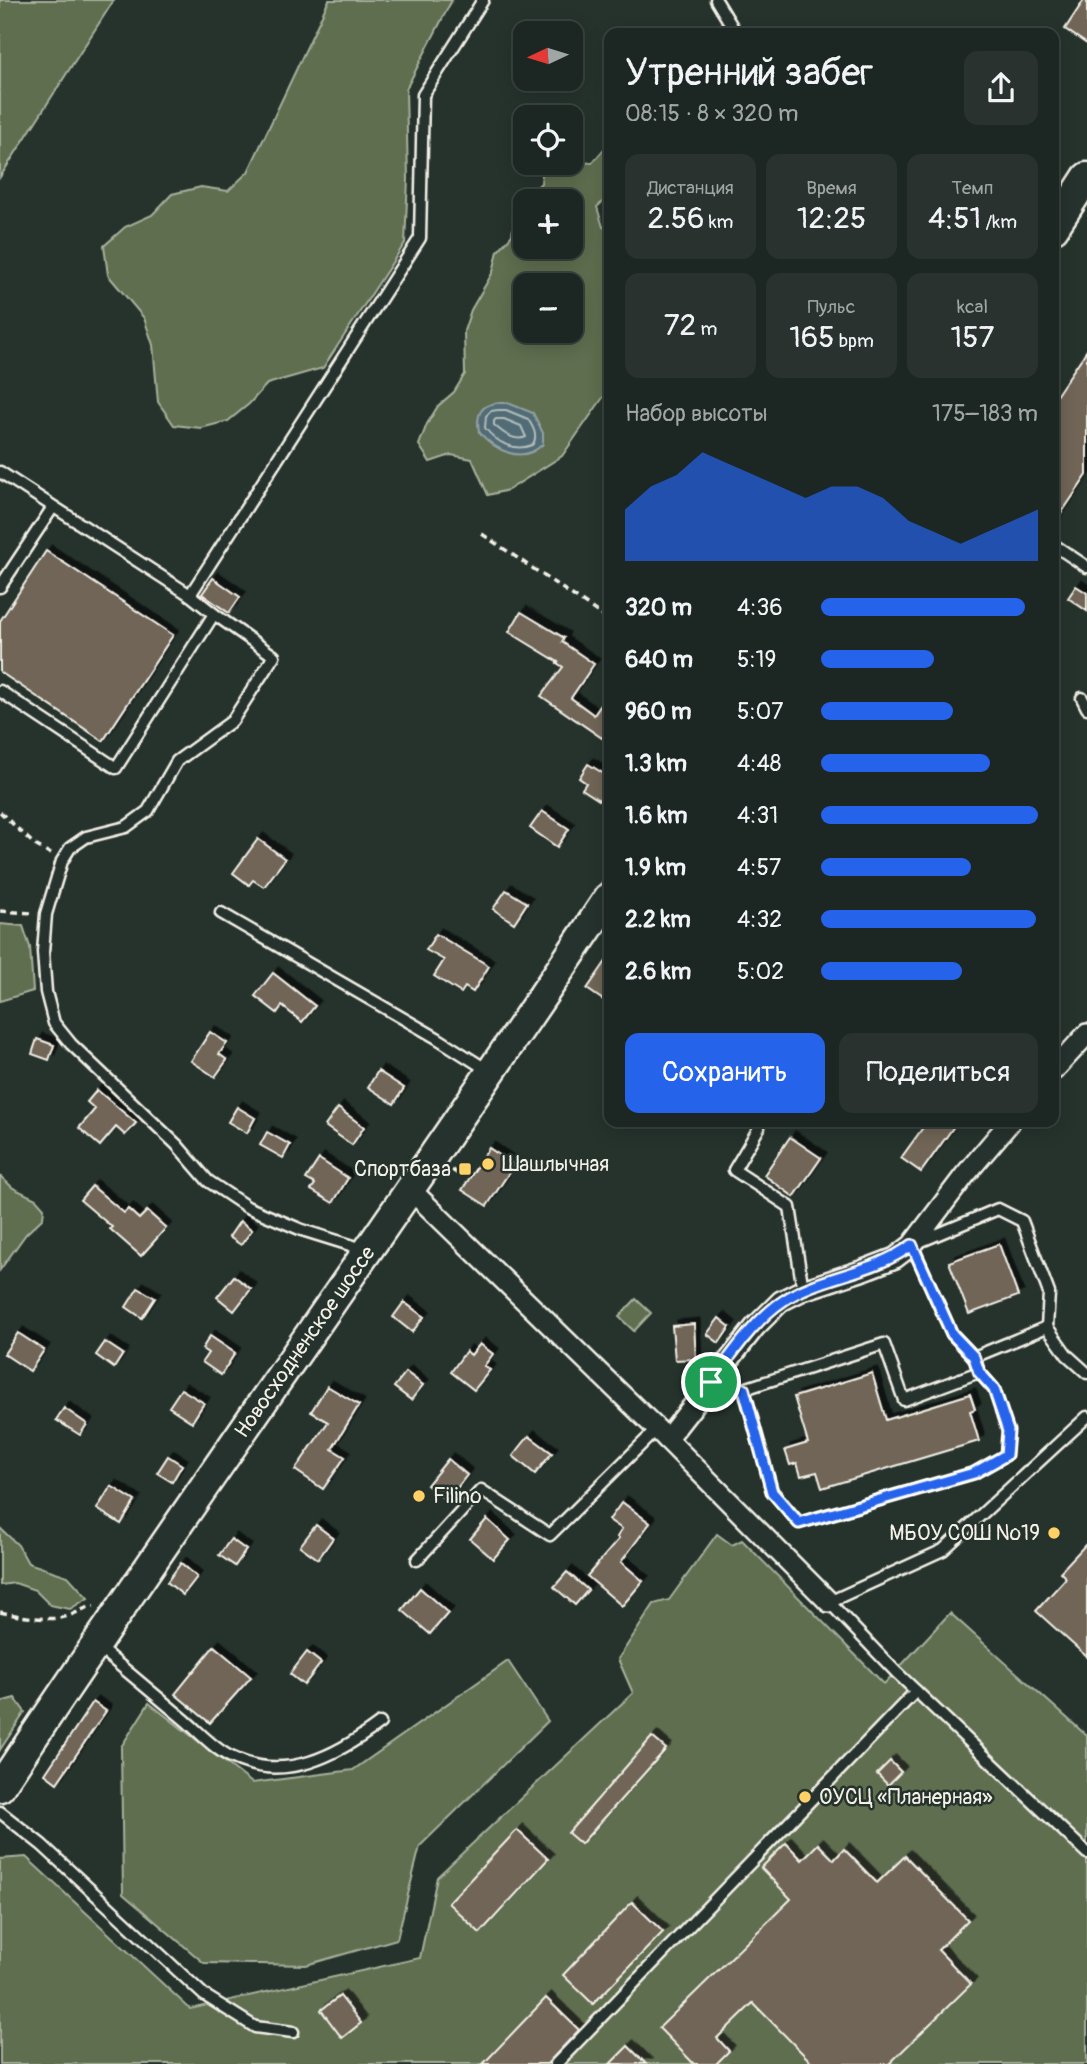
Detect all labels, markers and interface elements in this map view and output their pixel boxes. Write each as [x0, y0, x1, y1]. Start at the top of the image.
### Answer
north arrow [513, 21, 583, 91]
map controls [513, 21, 583, 343]
text: Утренний забег [625, 49, 873, 97]
button: share [964, 51, 1038, 125]
text: 08:15 · 8 × 320 m [625, 99, 798, 128]
button: locate [513, 105, 583, 175]
text: Дистанция [647, 176, 734, 200]
text: Время [806, 176, 857, 200]
text: Темп [951, 176, 994, 200]
button: + [513, 189, 583, 259]
text: 2.56 [648, 200, 705, 237]
text: 12:25 [797, 200, 866, 237]
text: 4:51 [928, 200, 981, 237]
text: km [705, 210, 733, 234]
text: /km [981, 210, 1017, 234]
button: − [513, 273, 583, 343]
text: Пульс [808, 295, 855, 319]
text: kcal [957, 295, 988, 319]
text: 72 [664, 307, 696, 344]
text: m [696, 317, 717, 341]
text: 165 [789, 319, 835, 356]
text: 157 [951, 319, 994, 356]
text: bpm [835, 329, 874, 353]
text: Набор высоты [625, 399, 767, 428]
text: 175–183 m [932, 399, 1038, 428]
text: 320 m [625, 593, 692, 622]
text: 4:36 [737, 593, 783, 622]
text: 640 m [625, 645, 693, 674]
text: 5:19 [737, 645, 776, 674]
text: 960 m [625, 697, 691, 726]
text: 5:07 [737, 697, 783, 726]
text: 1.3 km [625, 749, 687, 778]
text: 4:48 [737, 749, 781, 778]
text: 1.6 km [625, 801, 687, 830]
text: 4:31 [737, 801, 778, 830]
text: 1.9 km [625, 853, 686, 882]
text: 4:57 [737, 853, 781, 882]
text: 2.2 km [625, 905, 691, 934]
text: 4:32 [737, 905, 782, 934]
text: 2.6 km [625, 957, 691, 986]
text: 5:02 [737, 957, 784, 986]
button: Сохранить [625, 1033, 825, 1113]
button: Поделиться [839, 1033, 1038, 1113]
place label: Шашлычная [502, 1151, 609, 1178]
place label: Спортбаза [354, 1156, 451, 1183]
marker: Шашлычная [480, 1156, 496, 1172]
marker: Спортбаза [457, 1161, 473, 1177]
street label: Новосходненское шоссе [229, 1240, 382, 1443]
pin [681, 1352, 741, 1412]
icon: arrive [692, 1363, 730, 1401]
place label: Filino [433, 1483, 482, 1510]
marker: Filino [411, 1488, 427, 1504]
place label: МБОУ СОШ №19 [889, 1520, 1040, 1547]
marker: МБОУ СОШ №19 [1046, 1525, 1062, 1541]
place label: ОУСЦ «Планерная» [819, 1784, 993, 1811]
marker: ОУСЦ «Планерная» [797, 1789, 813, 1805]

